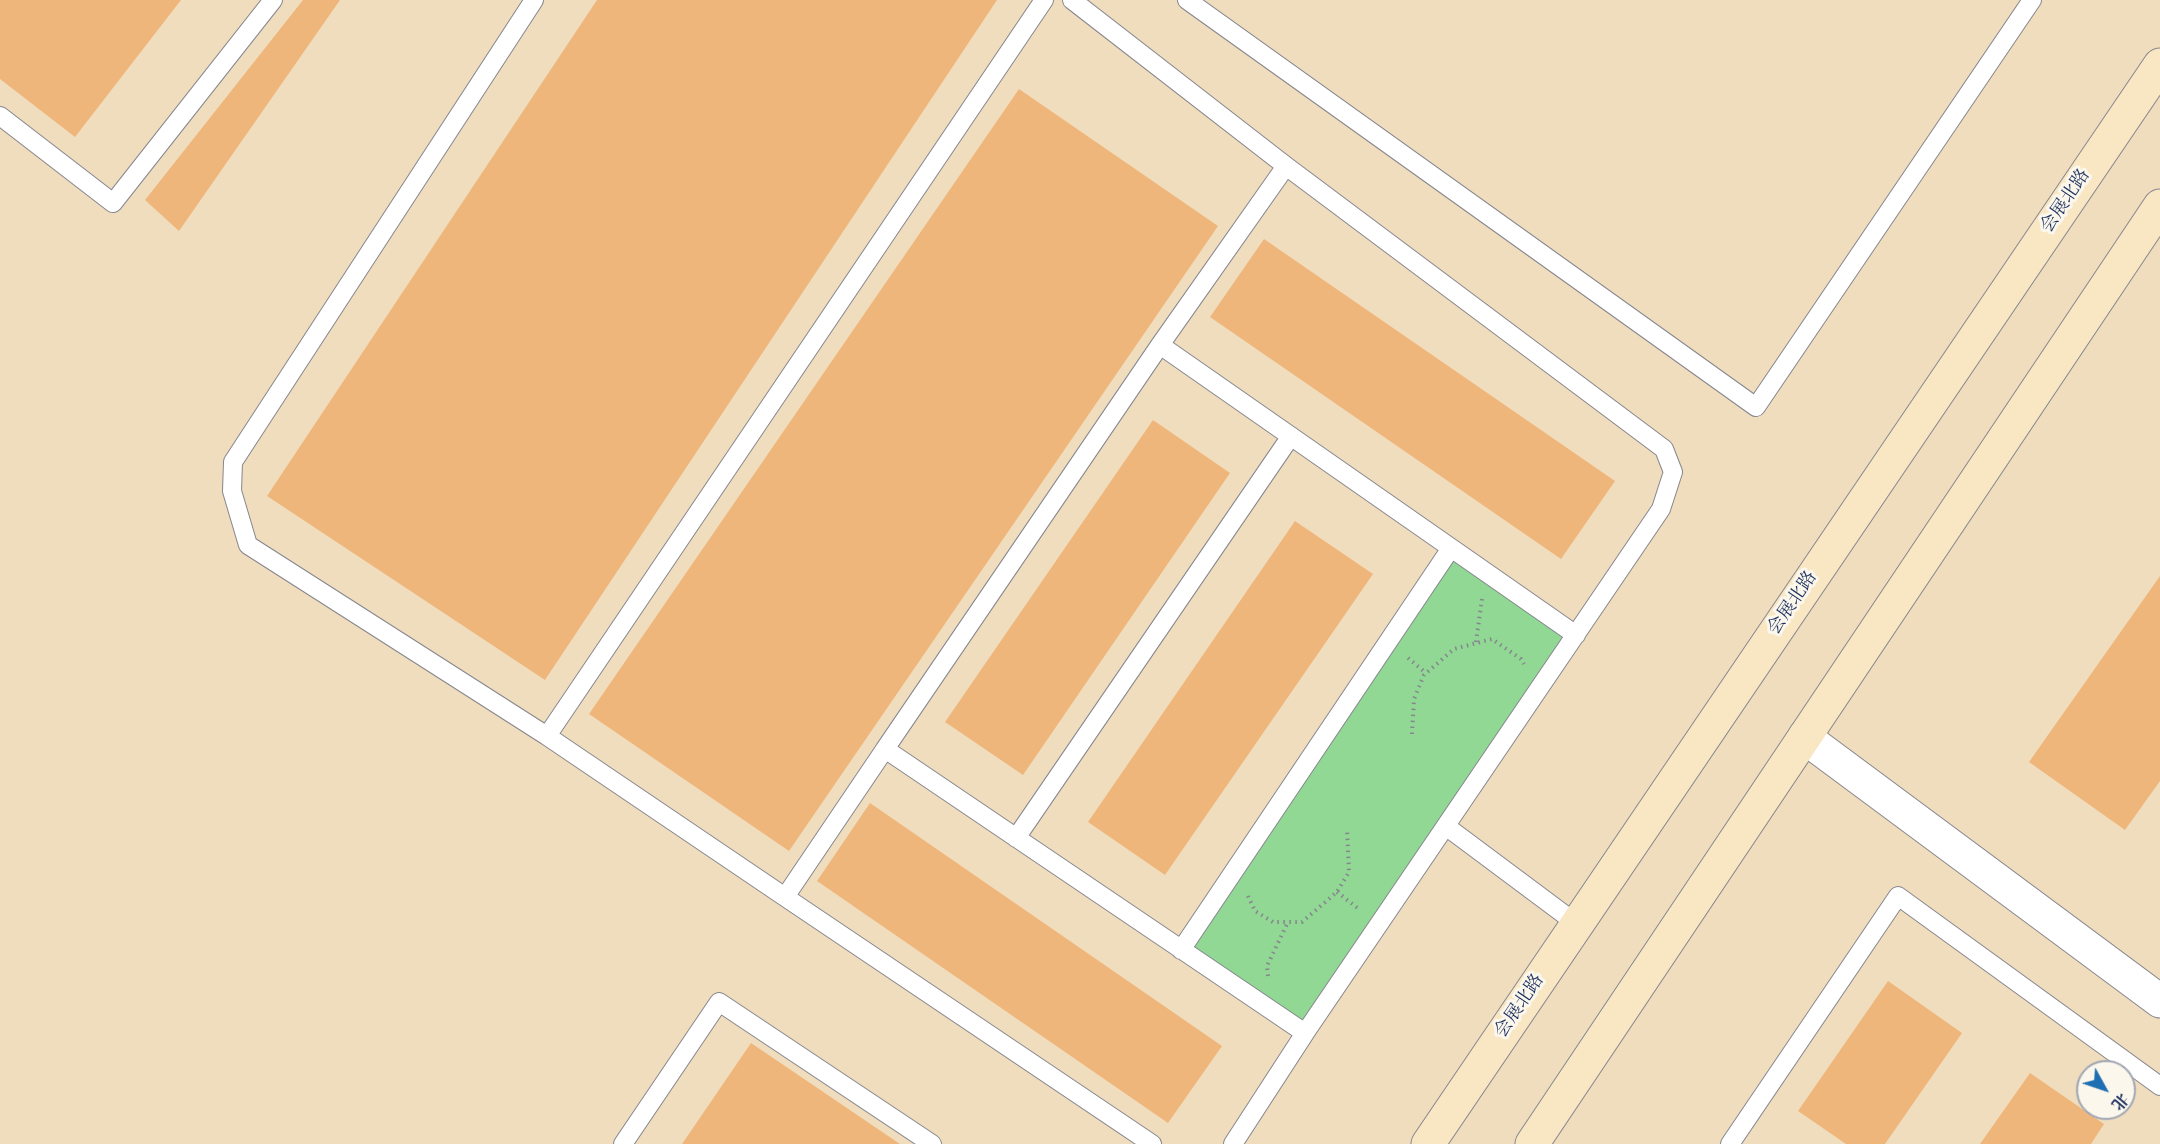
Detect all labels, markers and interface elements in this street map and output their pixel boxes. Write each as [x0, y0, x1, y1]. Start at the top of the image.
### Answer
street label: 会展北路 [2038, 166, 2096, 238]
street label: 会展北路 [1765, 568, 1823, 640]
street label: 会展北路 [1492, 971, 1550, 1043]
north arrow [2076, 1060, 2136, 1120]
text: 北 [2105, 1087, 2133, 1114]

